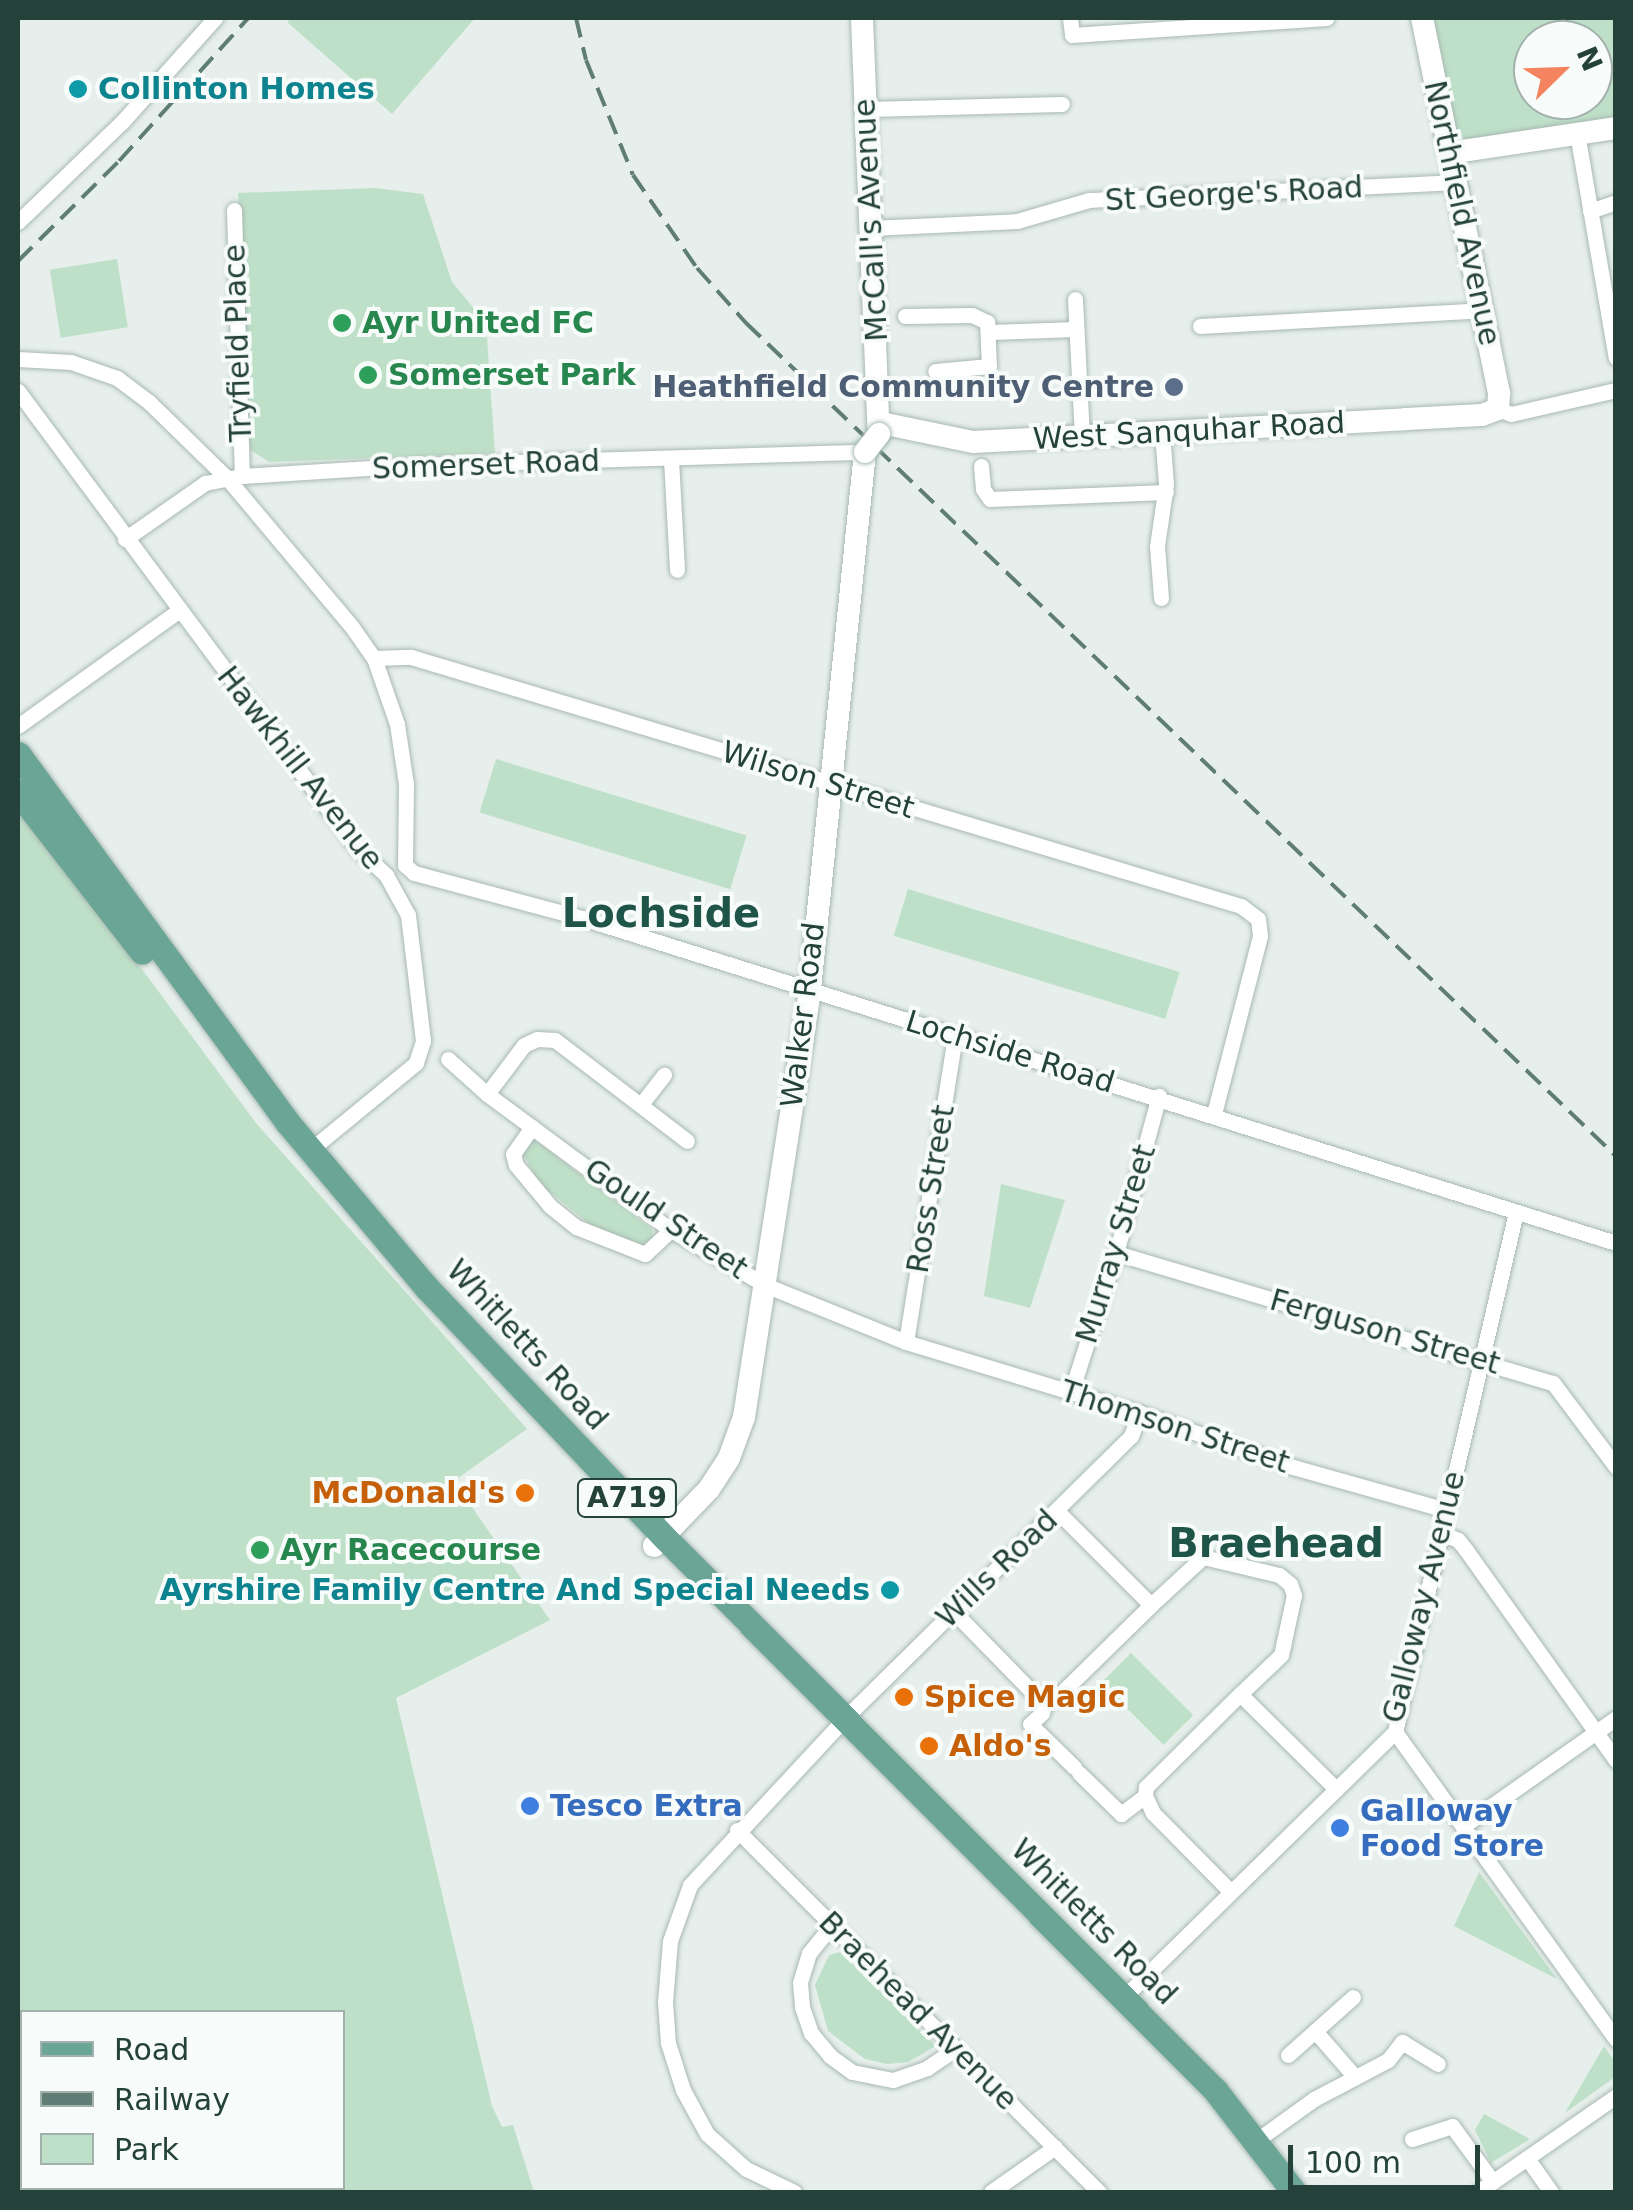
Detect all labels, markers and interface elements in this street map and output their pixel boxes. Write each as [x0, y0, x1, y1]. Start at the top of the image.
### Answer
north arrow [1513, 20, 1613, 120]
text: N [1569, 42, 1609, 76]
place label: Collinton Homes [98, 71, 375, 107]
street label: Northfield Avenue [1416, 77, 1508, 349]
marker: Collinton Homes [67, 78, 89, 100]
street label: McCall's Avenue [847, 98, 895, 342]
street label: St George's Road [1104, 169, 1364, 219]
street label: Tryfield Place [217, 243, 259, 443]
place label: Ayr United FC [362, 305, 594, 341]
marker: Ayr United FC [331, 312, 353, 334]
place label: Somerset Park [388, 357, 636, 393]
marker: Somerset Park [357, 364, 379, 386]
place label: Heathfield Community Centre [652, 369, 1154, 405]
marker: Heathfield Community Centre [1163, 376, 1185, 398]
street label: West Sanquhar Road [1032, 405, 1346, 457]
street label: Somerset Road [371, 443, 601, 487]
street label: Hawkhill Avenue [210, 659, 390, 877]
street label: Wilson Street [717, 734, 919, 826]
district label: Lochside [562, 889, 760, 937]
street label: Walker Road [774, 920, 832, 1110]
street label: Lochside Road [901, 1003, 1119, 1101]
street label: Ross Street [900, 1102, 962, 1276]
street label: Murray Street [1069, 1140, 1163, 1348]
street label: Gould Street [578, 1151, 754, 1287]
street label: Whitletts Road [439, 1252, 615, 1438]
street label: Ferguson Street [1266, 1282, 1504, 1382]
street label: Thomson Street [1056, 1373, 1294, 1481]
street label: Galloway Avenue [1375, 1467, 1473, 1727]
place label: McDonald's [311, 1475, 505, 1511]
road number: A719 [574, 1475, 680, 1521]
marker: McDonald's [514, 1482, 536, 1504]
street label: Wills Road [929, 1502, 1065, 1636]
district label: Braehead [1168, 1519, 1384, 1567]
place label: Ayr Racecourse [280, 1532, 541, 1568]
marker: Ayr Racecourse [249, 1539, 271, 1561]
place label: Ayrshire Family Centre And Special Needs [160, 1572, 870, 1608]
marker: Ayrshire Family Centre And Special Needs [879, 1579, 901, 1601]
place label: Spice Magic [924, 1679, 1126, 1715]
marker: Spice Magic [893, 1686, 915, 1708]
place label: Aldo's [949, 1728, 1052, 1764]
marker: Aldo's [918, 1735, 940, 1757]
place label: Tesco Extra [550, 1788, 743, 1824]
place label: Galloway Food Store [1360, 1793, 1544, 1864]
marker: Tesco Extra [519, 1795, 541, 1817]
marker: Galloway Food Store [1329, 1817, 1351, 1839]
street label: Whitletts Road [1004, 1832, 1184, 2012]
street label: Braehead Avenue [811, 1904, 1025, 2118]
legend [20, 2010, 345, 2190]
text: Road [114, 2032, 189, 2067]
text: Railway [114, 2082, 230, 2117]
scale bar [1293, 2125, 1486, 2187]
text: Park [114, 2132, 179, 2167]
text: 100 m [1305, 2145, 1401, 2180]

